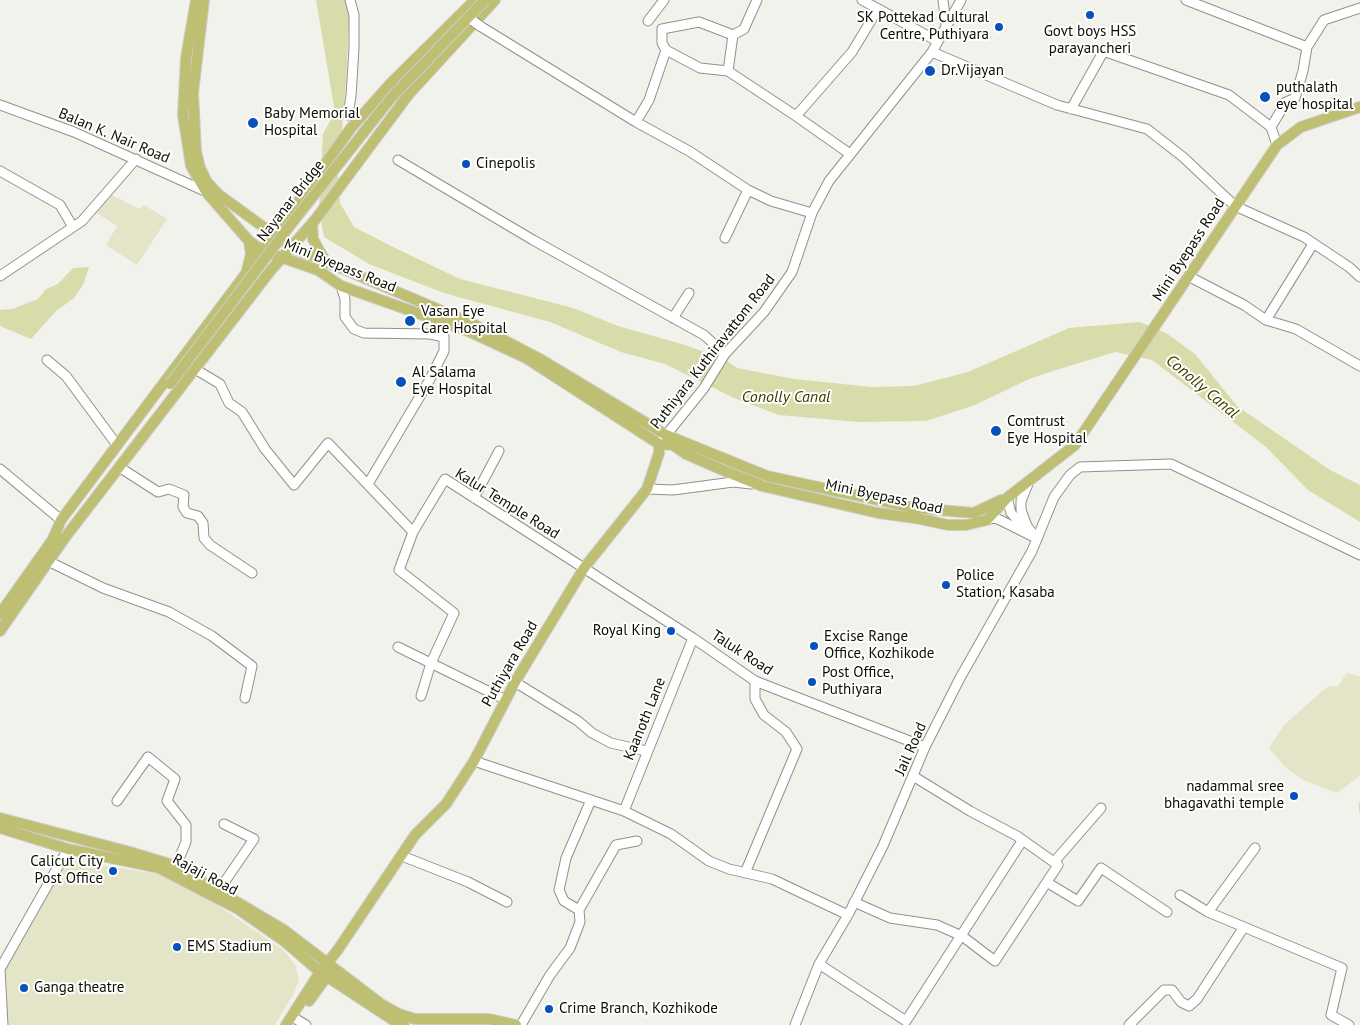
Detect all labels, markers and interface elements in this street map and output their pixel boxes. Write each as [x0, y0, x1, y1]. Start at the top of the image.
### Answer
place label: SK Pottekad Cultural Centre, Puthiyara [857, 9, 989, 44]
marker: Govt boys HSS parayancheri [1084, 9, 1096, 21]
marker: SK Pottekad Cultural Centre, Puthiyara [993, 21, 1005, 33]
place label: Govt boys HSS parayancheri [1044, 23, 1136, 58]
place label: Dr.Vijayan [941, 62, 1004, 80]
marker: Dr.Vijayan [923, 64, 937, 78]
place label: puthalath eye hospital [1276, 79, 1353, 114]
marker: puthalath eye hospital [1258, 90, 1272, 104]
street label: Balan K. Nair Road [56, 104, 172, 168]
place label: Baby Memorial Hospital [264, 105, 360, 140]
marker: Baby Memorial Hospital [246, 116, 260, 130]
place label: Cinepolis [476, 155, 535, 173]
street label: Nayanar Bridge [254, 157, 328, 245]
marker: Cinepolis [460, 158, 472, 170]
street label: Mini Byepass Road [1149, 195, 1229, 305]
street label: Mini Byepass Road [281, 235, 399, 297]
street label: Puthiyara Kuthiravattom Road [647, 271, 779, 433]
place label: Vasan Eye Care Hospital [421, 303, 507, 338]
marker: Vasan Eye Care Hospital [403, 314, 417, 328]
water label: Conolly Canal [1162, 351, 1242, 423]
place label: Al Salama Eye Hospital [412, 364, 492, 399]
marker: Al Salama Eye Hospital [394, 375, 408, 389]
water label: Conolly Canal [742, 387, 830, 407]
place label: Comtrust Eye Hospital [1007, 413, 1087, 448]
marker: Comtrust Eye Hospital [989, 424, 1003, 438]
street label: Kalur Temple Road [451, 465, 563, 543]
street label: Mini Byepass Road [824, 476, 944, 518]
place label: Police Station, Kasaba [956, 567, 1055, 602]
marker: Police Station, Kasaba [940, 579, 952, 591]
street label: Puthiyara Road [478, 618, 542, 710]
place label: Royal King [593, 622, 661, 640]
marker: Royal King [665, 625, 677, 637]
street label: Taluk Road [708, 626, 776, 680]
place label: Excise Range Office, Kozhikode [824, 628, 934, 663]
marker: Excise Range Office, Kozhikode [808, 640, 820, 652]
place label: Post Office, Puthiyara [822, 664, 894, 699]
street label: Kaanoth Lane [620, 675, 670, 763]
marker: Post Office, Puthiyara [806, 676, 818, 688]
street label: Jail Road [891, 720, 931, 778]
place label: nadammal sree bhagavathi temple [1164, 778, 1284, 813]
marker: nadammal sree bhagavathi temple [1288, 790, 1300, 802]
street label: Rajaji Road [169, 850, 241, 900]
place label: Calicut City Post Office [30, 853, 103, 888]
marker: Calicut City Post Office [107, 865, 119, 877]
place label: EMS Stadium [187, 938, 272, 956]
marker: EMS Stadium [171, 941, 183, 953]
place label: Ganga theatre [34, 979, 124, 997]
marker: Ganga theatre [18, 982, 30, 994]
place label: Crime Branch, Kozhikode [559, 1000, 718, 1018]
marker: Crime Branch, Kozhikode [543, 1003, 555, 1015]

